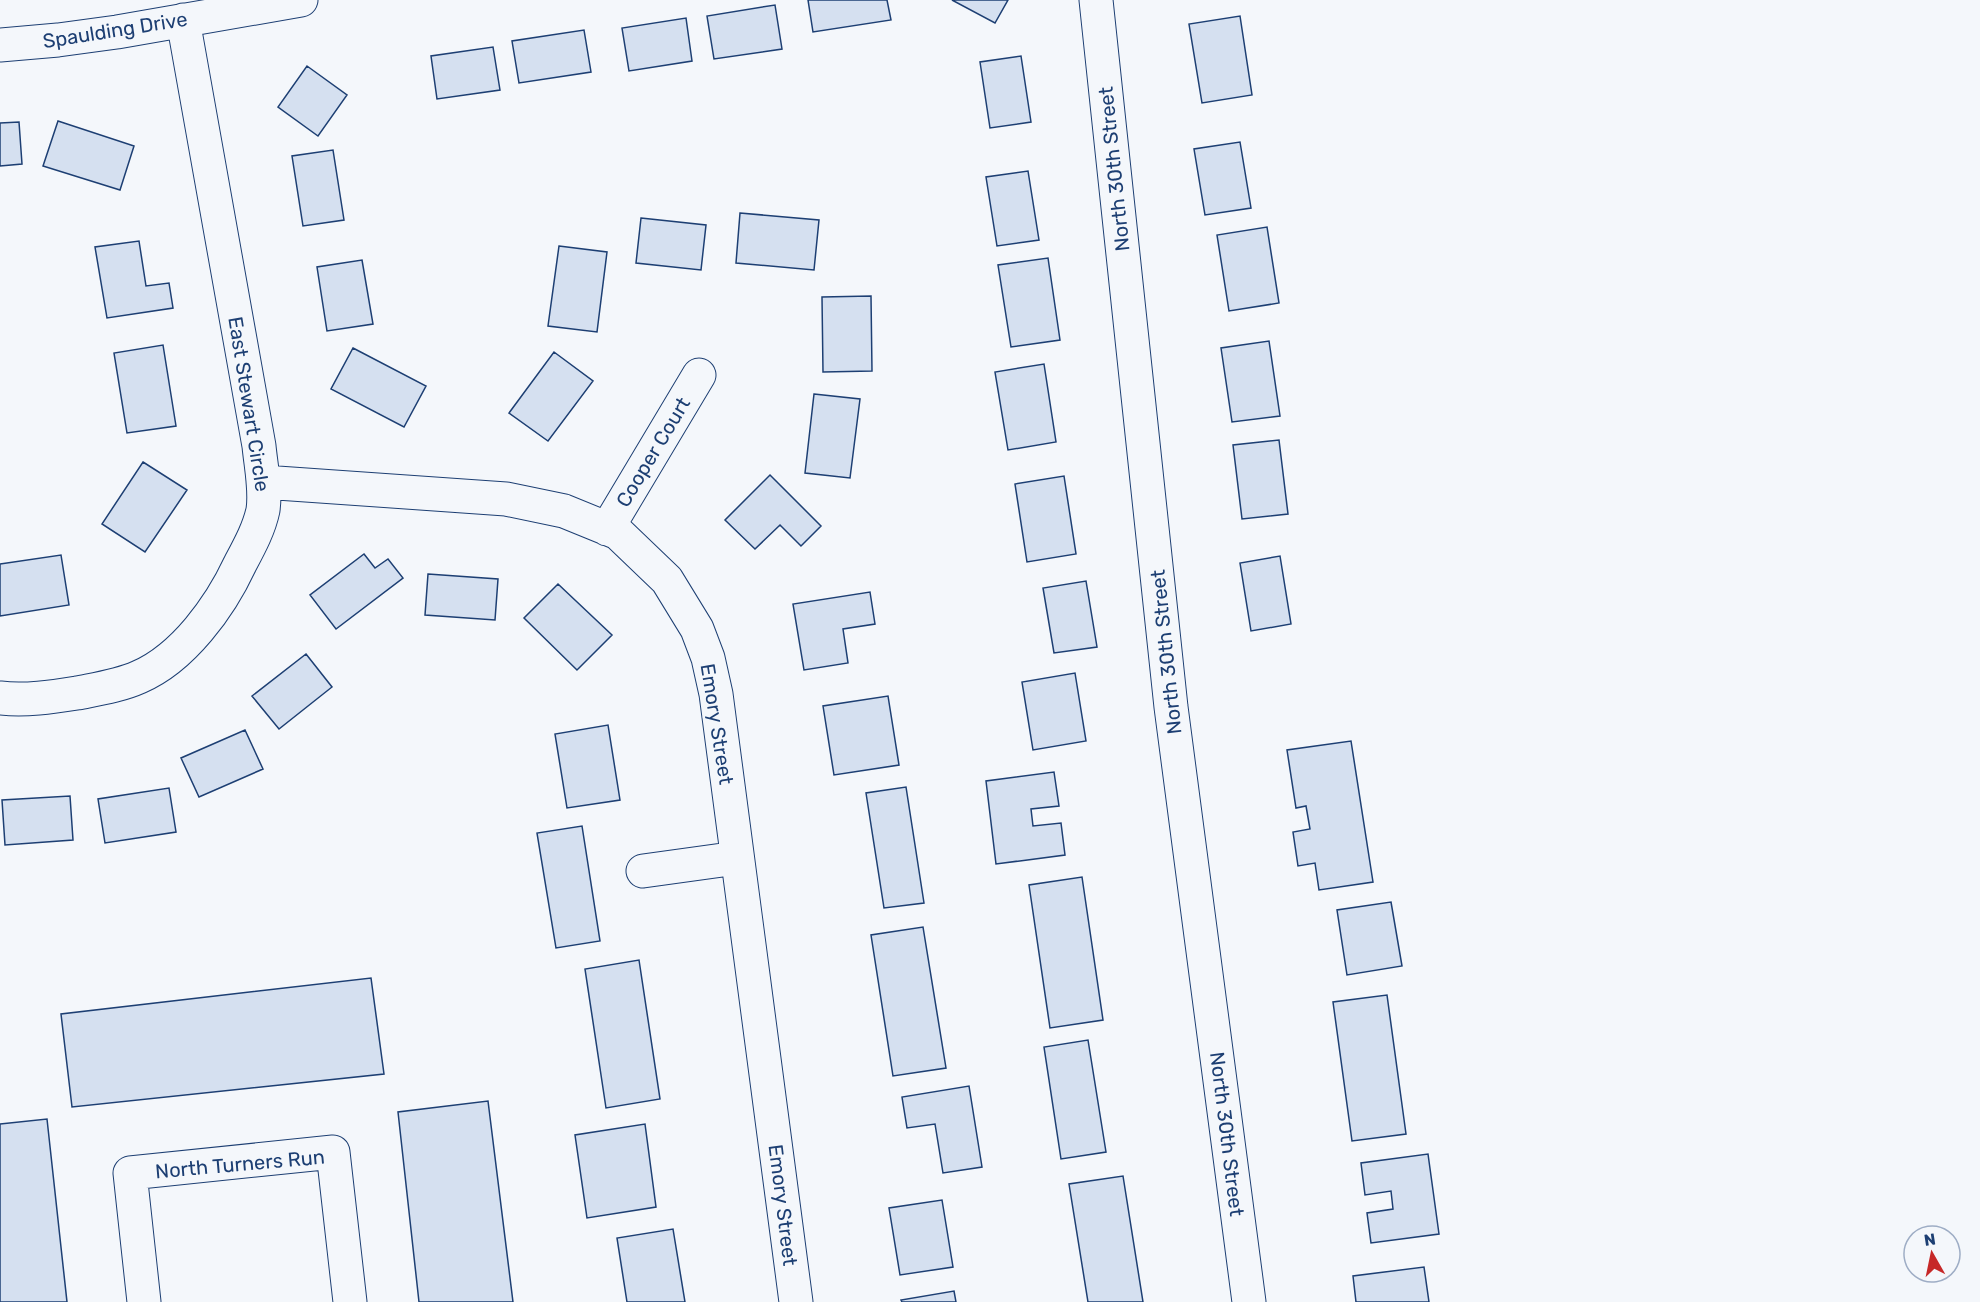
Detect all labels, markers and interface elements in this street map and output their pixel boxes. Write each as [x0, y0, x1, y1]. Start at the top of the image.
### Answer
street label: Spaulding Drive [41, 7, 189, 53]
street label: North 30th Street [1093, 85, 1135, 252]
street label: East Stewart Circle [223, 315, 275, 493]
street label: Cooper Court [611, 393, 695, 511]
street label: North 30th Street [1145, 568, 1187, 735]
street label: Emory Street [696, 662, 738, 786]
street label: North 30th Street [1205, 1050, 1249, 1218]
street label: Emory Street [764, 1143, 802, 1267]
street label: North Turners Run [154, 1145, 326, 1183]
north arrow [1902, 1224, 1962, 1284]
text: N [1923, 1229, 1937, 1250]

